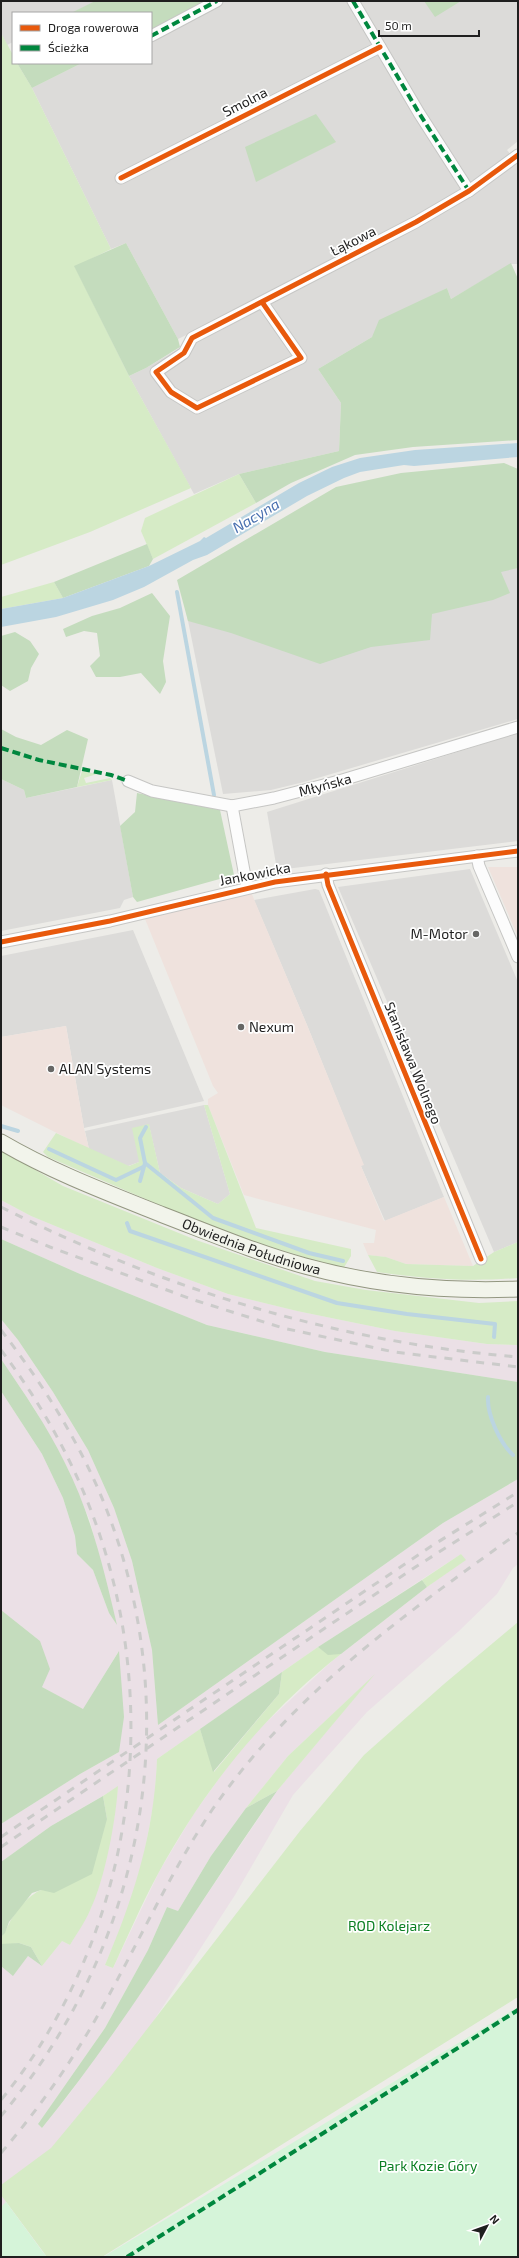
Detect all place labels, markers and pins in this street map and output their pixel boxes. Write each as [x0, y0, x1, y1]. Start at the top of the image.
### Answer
place label: M-Motor [410, 925, 468, 942]
marker: M-Motor [471, 929, 481, 939]
place label: Nexum [249, 1018, 294, 1035]
marker: Nexum [236, 1022, 246, 1032]
place label: ALAN Systems [59, 1060, 151, 1077]
marker: ALAN Systems [46, 1064, 56, 1074]

